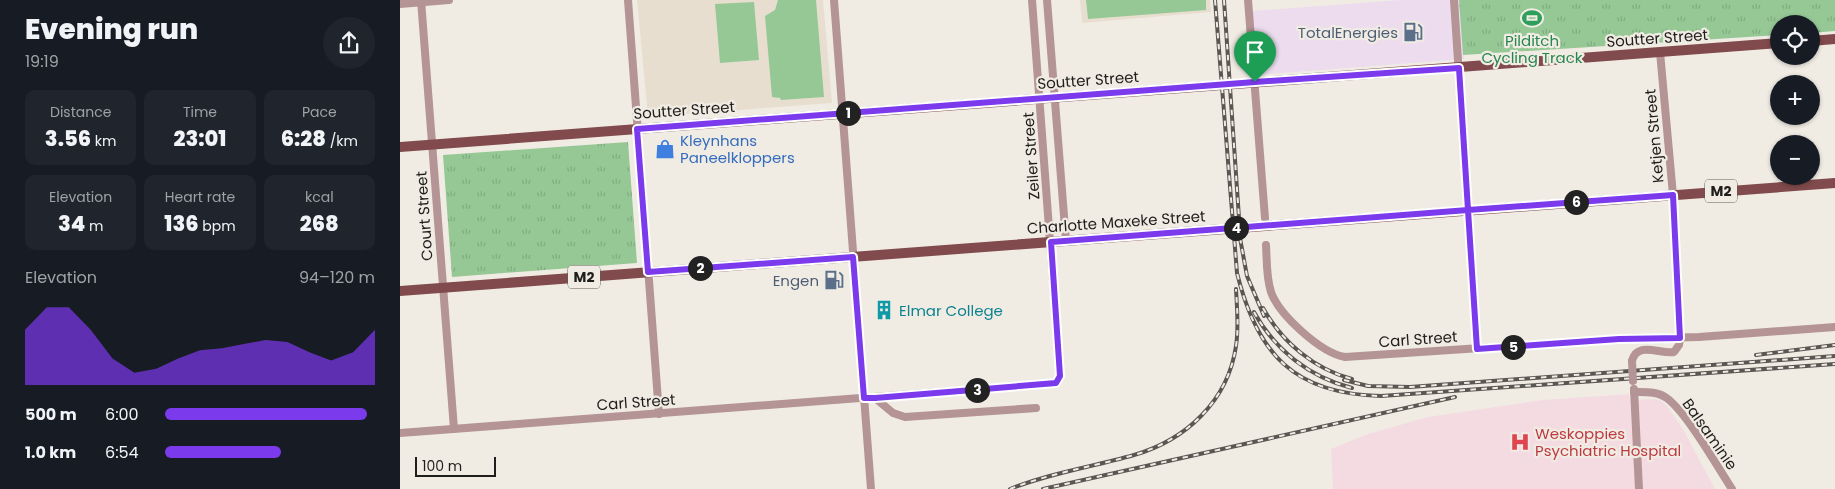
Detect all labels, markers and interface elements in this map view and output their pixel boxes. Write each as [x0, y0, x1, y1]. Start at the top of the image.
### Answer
sports icon: Pilditch Cycling Track [1521, 7, 1543, 29]
text: Evening run [25, 10, 198, 49]
map controls [1770, 15, 1820, 185]
button: locate [1770, 15, 1820, 65]
button: share [323, 17, 375, 69]
fuel station icon: TotalEnergies [1402, 21, 1424, 43]
place label: TotalEnergies [1298, 22, 1398, 43]
street label: Soutter Street [1606, 24, 1708, 52]
place label: Pilditch Cycling Track [1482, 30, 1583, 68]
pin [1234, 31, 1276, 82]
icon: arrive [1241, 38, 1269, 66]
text: 19:19 [25, 50, 59, 73]
street label: Soutter Street [1037, 66, 1139, 94]
button: + [1770, 75, 1820, 125]
street label: Ketjen Street [1639, 88, 1669, 184]
street label: Soutter Street [633, 96, 735, 124]
pin: 1 [836, 100, 860, 126]
text: Distance [50, 102, 111, 122]
text: Time [183, 102, 217, 122]
text: Pace [302, 102, 337, 122]
text: 1 [846, 103, 851, 123]
street label: Zeiler Street [1017, 112, 1045, 200]
text: 3.56 [45, 124, 91, 153]
text: 23:01 [173, 124, 227, 153]
text: 6:28 [281, 124, 326, 153]
place label: Kleynhans Paneelkloppers [680, 130, 795, 168]
text: km [91, 131, 116, 151]
text: /km [326, 131, 358, 151]
button: − [1770, 135, 1820, 185]
shop icon: Kleynhans Paneelkloppers [654, 138, 676, 160]
street label: Court Street [410, 170, 438, 262]
road number: M2 [1705, 180, 1737, 202]
text: Elevation [49, 187, 112, 207]
text: Heart rate [165, 187, 235, 207]
text: kcal [305, 187, 334, 207]
pin: 6 [1564, 190, 1588, 214]
text: 6 [1572, 192, 1581, 212]
street label: Charlotte Maxeke Street [1026, 205, 1206, 239]
text: 34 [58, 209, 85, 238]
text: 136 [164, 209, 199, 238]
text: 268 [300, 209, 339, 238]
text: m [85, 216, 103, 236]
text: bpm [199, 216, 236, 236]
pin: 4 [1224, 216, 1248, 240]
text: 4 [1232, 218, 1241, 238]
pin: 2 [688, 256, 712, 280]
text: 2 [697, 258, 705, 278]
text: Elevation [25, 266, 97, 289]
text: 94–120 m [299, 266, 375, 289]
road number: M2 [568, 266, 600, 288]
fuel station icon: Engen [823, 269, 845, 291]
place label: Engen [773, 270, 819, 291]
building icon: Elmar College [873, 299, 895, 321]
place label: Elmar College [899, 300, 1003, 321]
street label: Carl Street [1378, 326, 1458, 352]
pin: 5 [1500, 334, 1526, 360]
text: 5 [1509, 337, 1518, 357]
pin: 3 [964, 378, 990, 402]
text: 3 [973, 380, 982, 400]
street label: Carl Street [596, 389, 676, 415]
street label: Balsaminie [1678, 394, 1742, 474]
text: 500 m [25, 403, 77, 426]
text: 6:00 [105, 403, 139, 426]
place label: Weskoppies Psychiatric Hospital [1535, 423, 1681, 461]
hospital icon: Weskoppies Psychiatric Hospital [1509, 431, 1531, 453]
text: 1.0 km [25, 441, 76, 464]
text: 6:54 [105, 441, 139, 464]
scale bar [415, 454, 496, 477]
text: 100 m [422, 456, 462, 476]

